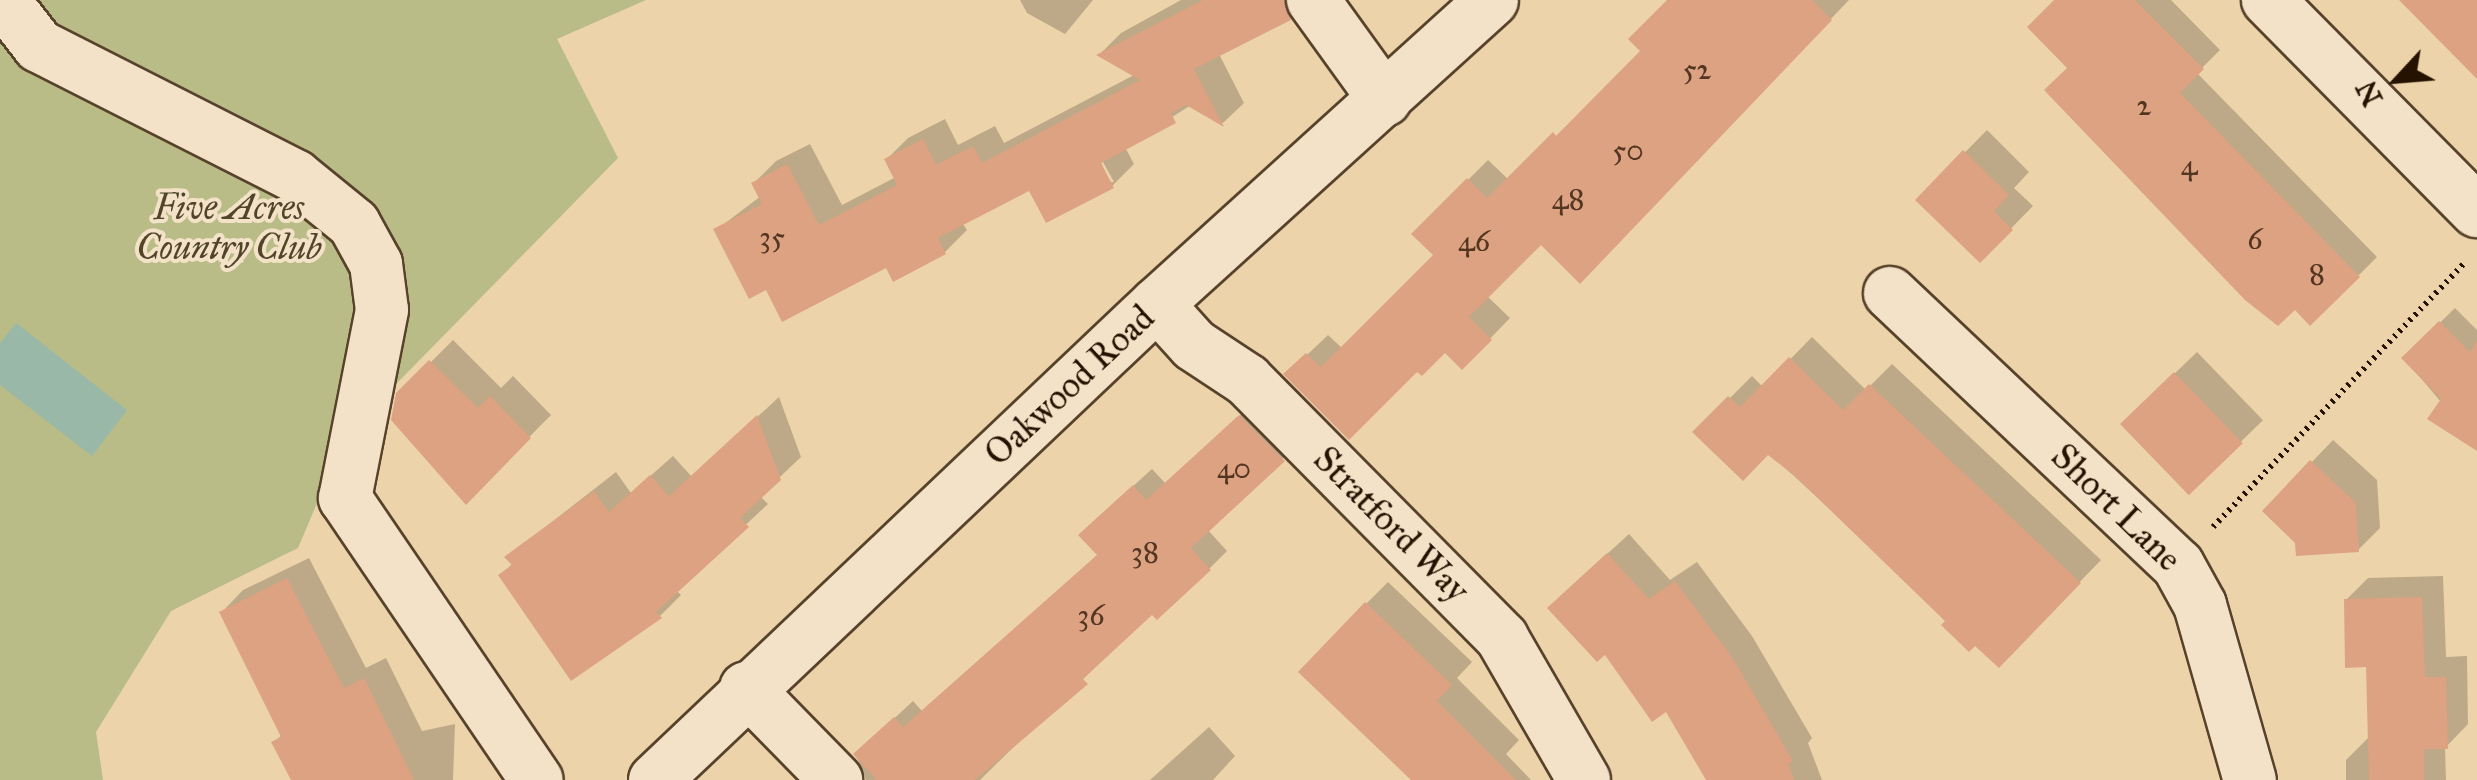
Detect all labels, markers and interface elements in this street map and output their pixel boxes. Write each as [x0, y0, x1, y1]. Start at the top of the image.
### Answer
north arrow [2347, 30, 2447, 130]
house number: 52 [1683, 51, 1711, 87]
text: N [2349, 75, 2391, 112]
house number: 2 [2137, 87, 2151, 123]
house number: 50 [1612, 132, 1644, 168]
house number: 4 [2181, 147, 2197, 183]
house number: 48 [1552, 181, 1584, 217]
park label: Five Acres Country Club [136, 187, 322, 269]
house number: 35 [759, 219, 785, 255]
house number: 6 [2247, 221, 2263, 257]
house number: 46 [1458, 223, 1490, 259]
house number: 8 [2309, 256, 2325, 292]
street label: Oakwood Road [977, 297, 1163, 475]
street label: Short Lane [2042, 436, 2190, 580]
street label: Stratford Way [1305, 439, 1477, 611]
house number: 40 [1217, 450, 1251, 486]
house number: 38 [1131, 534, 1159, 570]
house number: 36 [1077, 597, 1105, 633]

